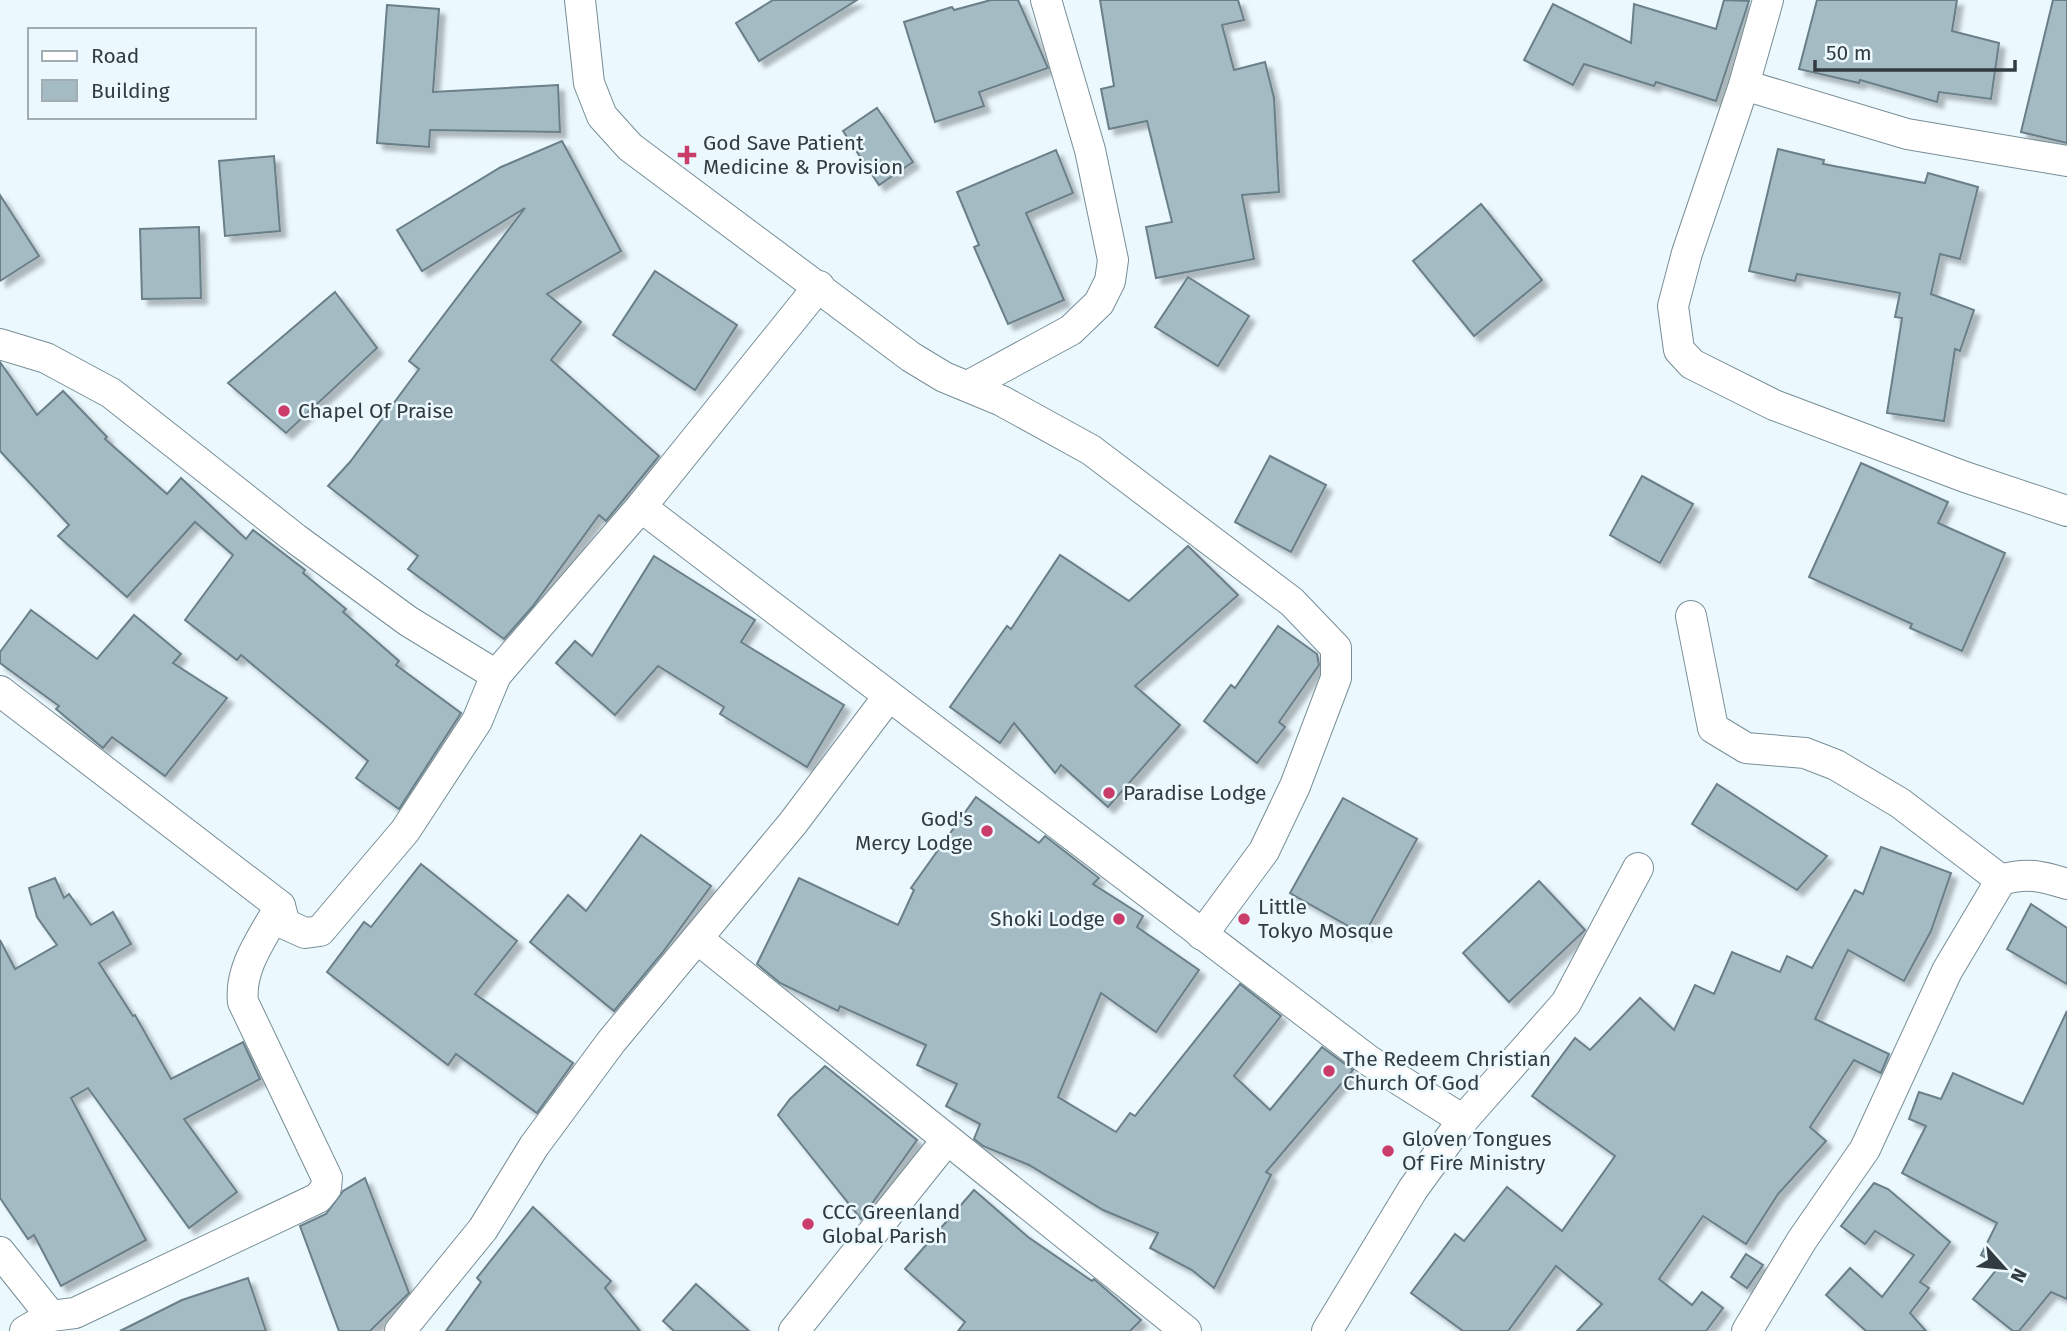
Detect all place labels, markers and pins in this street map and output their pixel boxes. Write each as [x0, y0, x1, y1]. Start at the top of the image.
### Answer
place label: God Save Patient Medicine & Provision [703, 130, 903, 180]
marker: God Save Patient Medicine & Provision [677, 145, 697, 165]
place label: Chapel Of Praise [298, 398, 454, 424]
marker: Chapel Of Praise [276, 403, 292, 419]
place label: Paradise Lodge [1123, 780, 1266, 806]
marker: Paradise Lodge [1101, 785, 1117, 801]
place label: God's Mercy Lodge [855, 806, 973, 856]
marker: God's Mercy Lodge [979, 823, 995, 839]
place label: Little Tokyo Mosque [1258, 894, 1393, 944]
place label: Shoki Lodge [990, 906, 1105, 932]
marker: Shoki Lodge [1111, 911, 1127, 927]
marker: Little Tokyo Mosque [1236, 911, 1252, 927]
place label: The Redeem Christian Church Of God [1343, 1046, 1551, 1096]
marker: The Redeem Christian Church Of God [1321, 1063, 1337, 1079]
place label: Gloven Tongues Of Fire Ministry [1402, 1126, 1552, 1176]
marker: Gloven Tongues Of Fire Ministry [1380, 1143, 1396, 1159]
place label: CCC Greenland Global Parish [822, 1199, 960, 1249]
marker: CCC Greenland Global Parish [800, 1216, 816, 1232]

